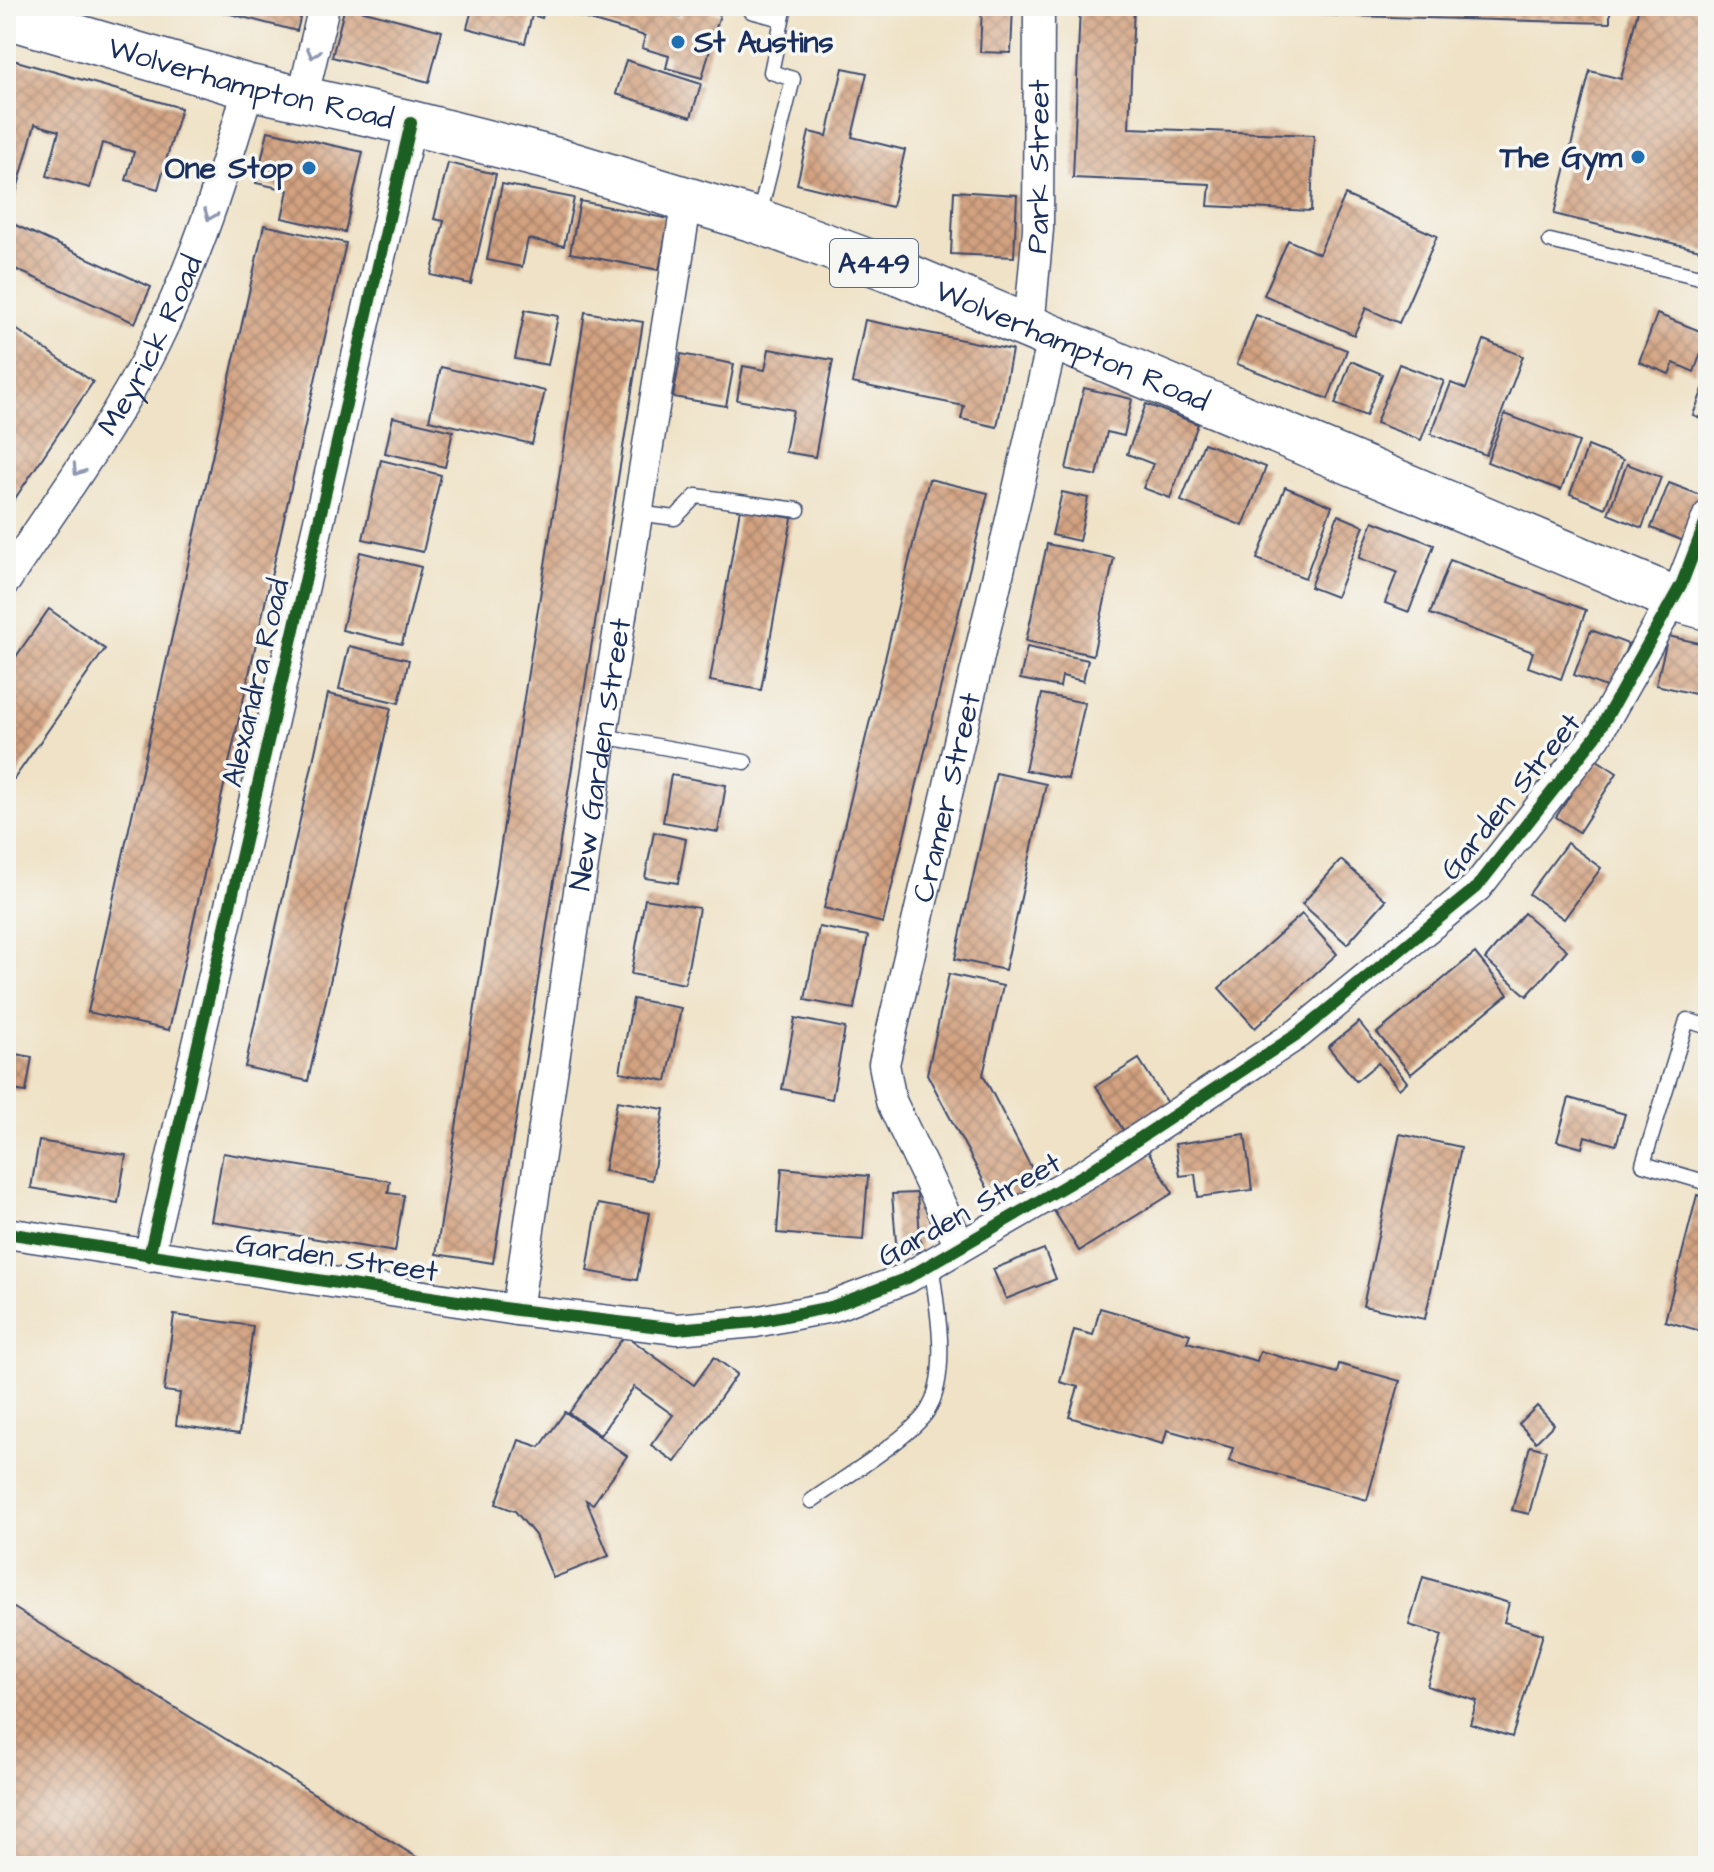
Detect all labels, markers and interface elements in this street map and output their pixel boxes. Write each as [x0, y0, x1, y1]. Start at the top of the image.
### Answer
place label: St Austins [693, 22, 834, 64]
street label: Wolverhampton Road [103, 27, 397, 140]
marker: St Austins [669, 33, 687, 51]
one-way arrow [305, 46, 322, 59]
street label: Park Street [1016, 79, 1061, 255]
place label: The Gym [1499, 137, 1623, 181]
place label: One Stop [165, 148, 293, 191]
marker: The Gym [1629, 148, 1647, 166]
marker: One Stop [300, 159, 318, 177]
one-way arrow [203, 207, 219, 221]
road number: A449 [830, 239, 918, 287]
street label: Meyrick Road [87, 249, 213, 444]
street label: Wolverhampton Road [929, 270, 1215, 423]
one-way arrow [72, 462, 87, 476]
street label: Alexandra Road [212, 575, 300, 792]
street label: New Garden Street [559, 615, 642, 893]
street label: Cramer Street [902, 689, 992, 907]
street label: Garden Street [1430, 704, 1591, 889]
street label: Garden Street [870, 1142, 1069, 1278]
street label: Garden Street [233, 1223, 441, 1293]

